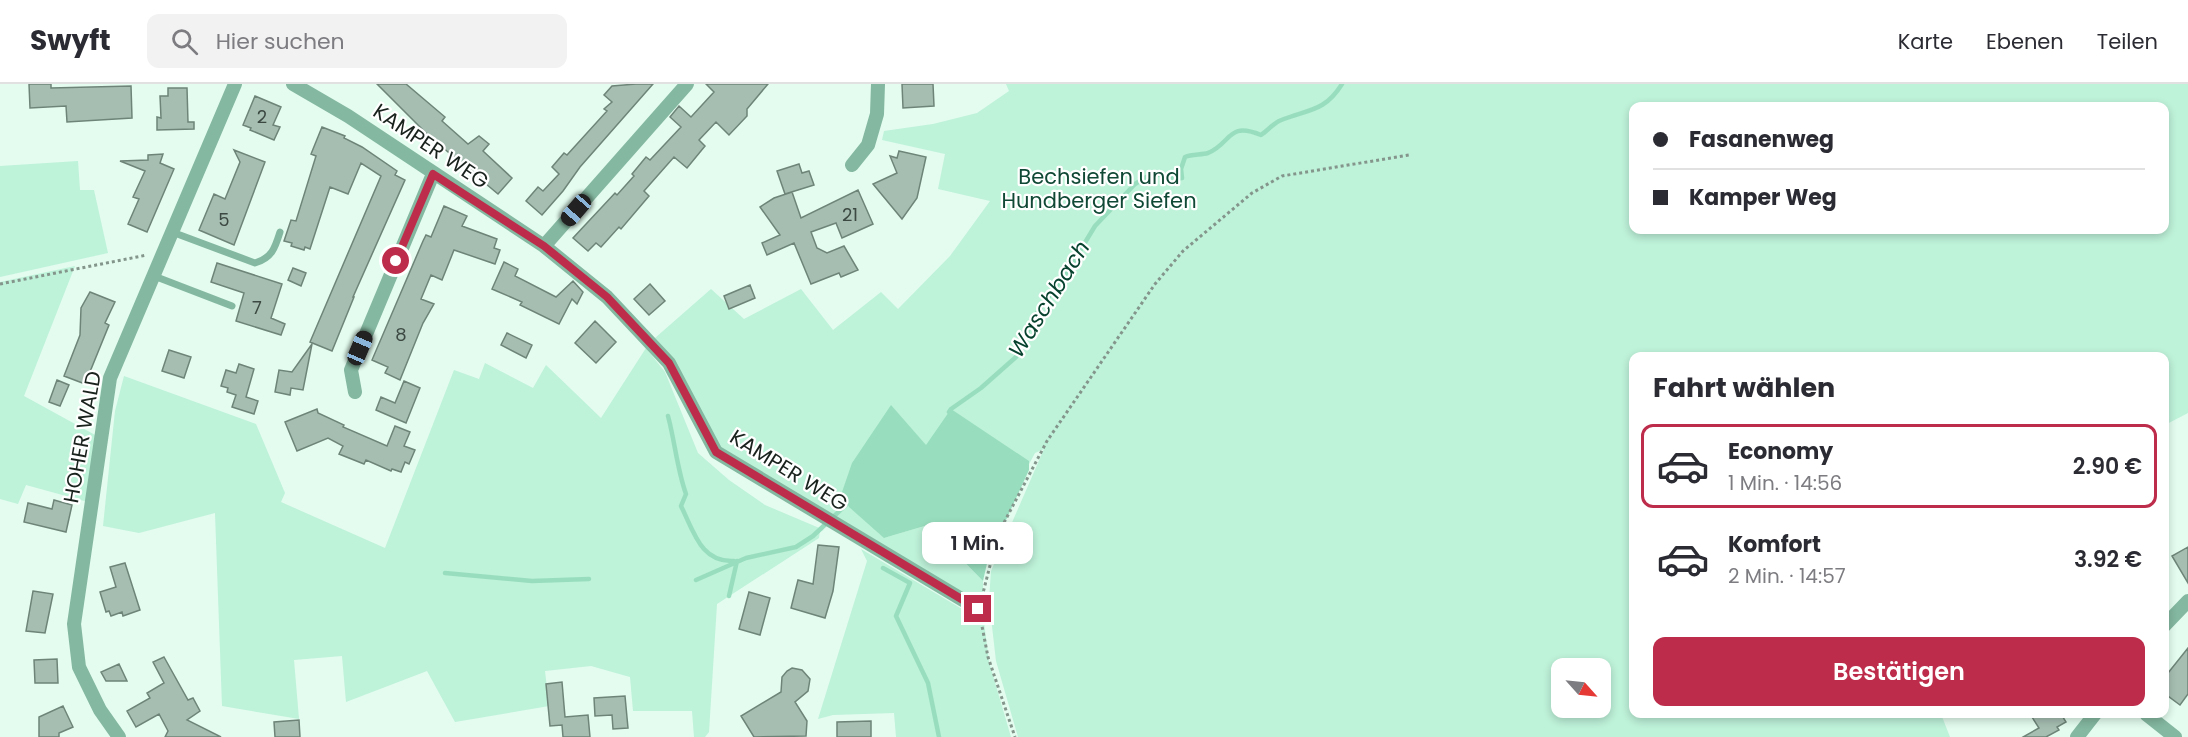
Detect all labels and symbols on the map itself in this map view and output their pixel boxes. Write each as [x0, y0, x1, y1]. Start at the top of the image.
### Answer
street label: KAMPER WEG [367, 97, 495, 195]
house number: 2 [257, 104, 267, 129]
park label: Bechsiefen und Hundberger Siefen [1001, 162, 1197, 215]
car [557, 191, 595, 229]
house number: 21 [842, 202, 858, 227]
house number: 5 [218, 207, 230, 232]
water label: Waschbach [1001, 235, 1097, 363]
route start [382, 247, 409, 274]
house number: 7 [252, 295, 262, 320]
house number: 8 [395, 322, 407, 347]
car [345, 328, 375, 368]
street label: HOHER WALD [56, 369, 108, 505]
street label: KAMPER WEG [725, 422, 853, 518]
callout: 1 Min. [922, 522, 1034, 564]
route end [964, 595, 991, 622]
north arrow [1551, 658, 1611, 718]

